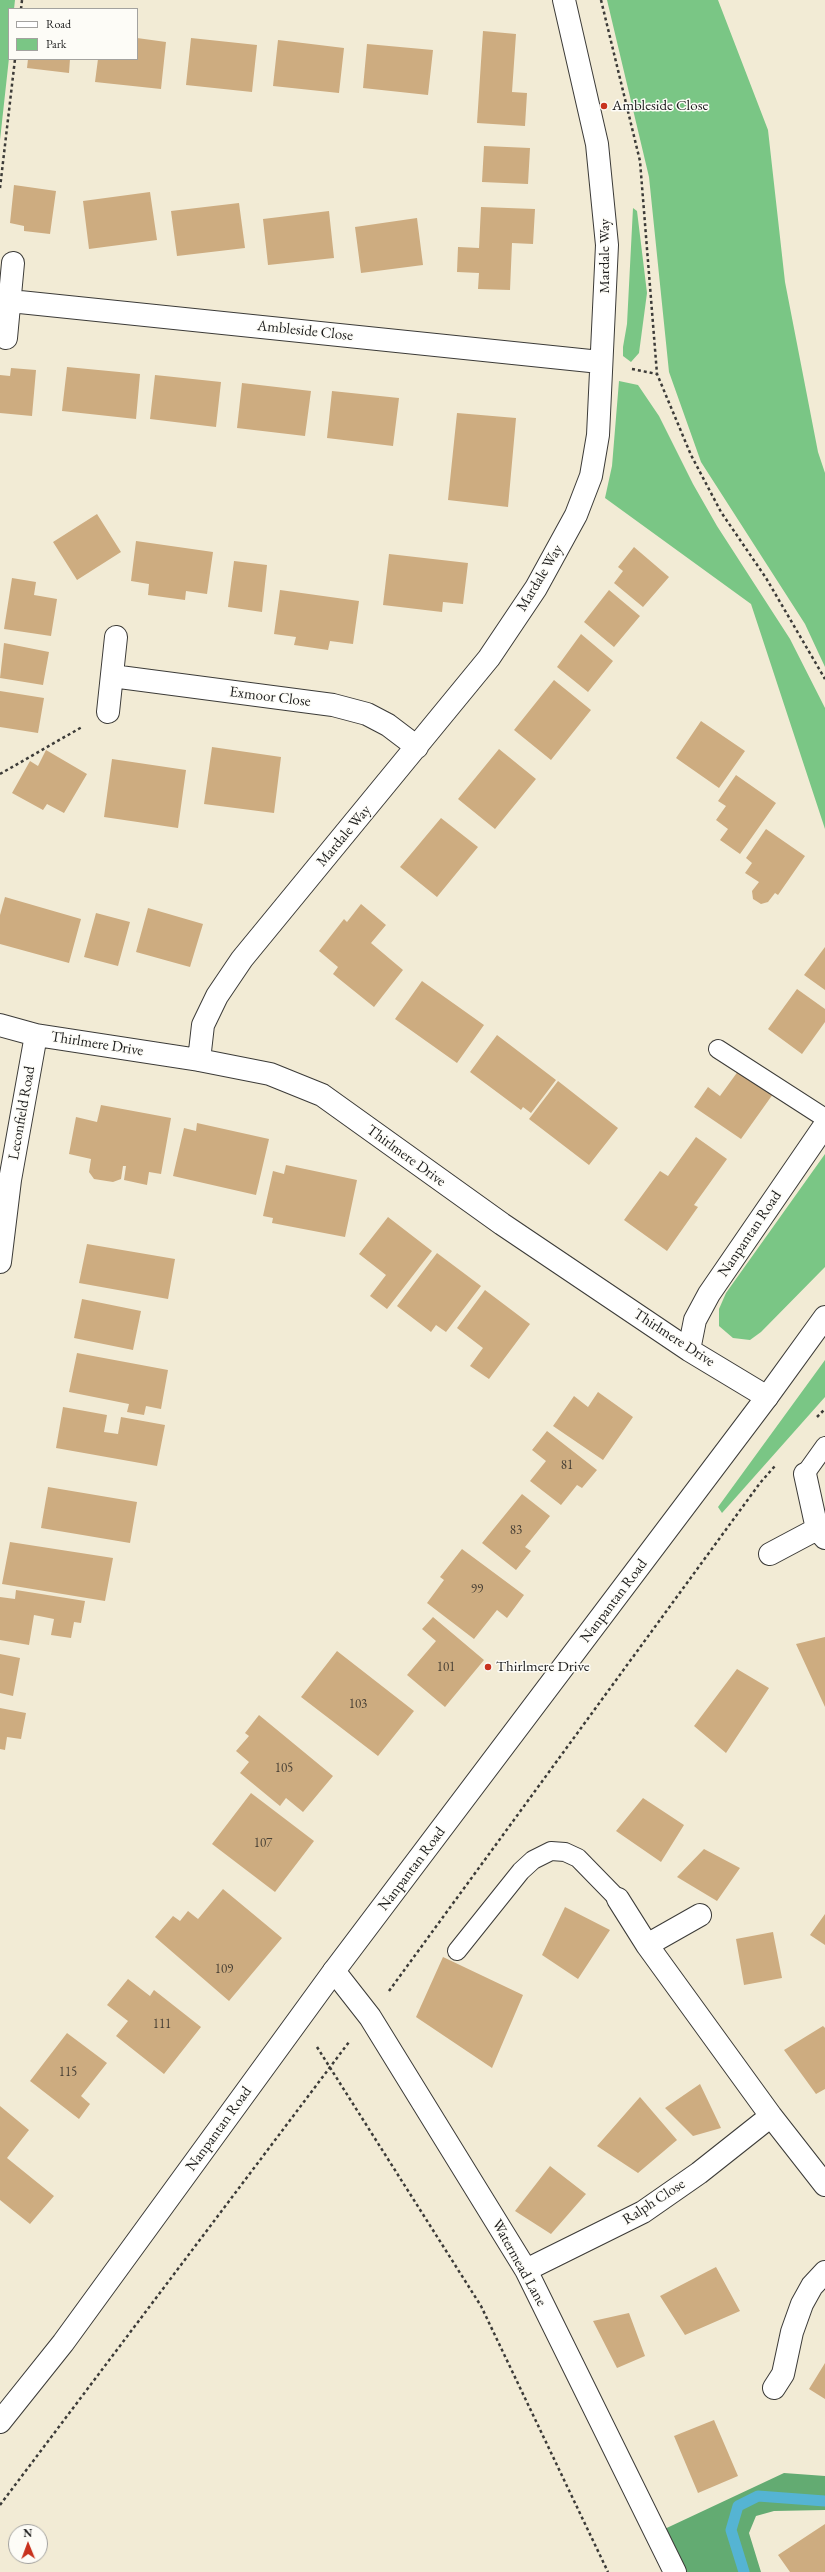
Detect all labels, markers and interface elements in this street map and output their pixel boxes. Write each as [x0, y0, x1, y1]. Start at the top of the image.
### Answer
legend [8, 8, 138, 60]
text: Road [46, 16, 71, 32]
text: Park [46, 36, 66, 52]
place label: Ambleside Close [612, 97, 708, 115]
marker: Ambleside Close [599, 101, 609, 111]
street label: Mardale Way [596, 219, 614, 293]
street label: Ambleside Close [256, 317, 354, 345]
street label: Mardale Way [513, 541, 567, 615]
street label: Exmoor Close [228, 683, 312, 711]
street label: Mardale Way [313, 802, 375, 870]
street label: Thirlmere Drive [49, 1028, 145, 1060]
street label: Leconfield Road [5, 1065, 39, 1161]
street label: Thirlmere Drive [363, 1121, 449, 1191]
street label: Nanpantan Road [715, 1187, 785, 1281]
street label: Thirlmere Drive [630, 1305, 718, 1371]
house number: 81 [561, 1457, 573, 1473]
house number: 83 [510, 1522, 522, 1538]
street label: Nanpantan Road [577, 1556, 651, 1646]
house number: 99 [471, 1581, 483, 1597]
place label: Thirlmere Drive [496, 1658, 589, 1676]
house number: 101 [437, 1659, 455, 1675]
marker: Thirlmere Drive [483, 1662, 493, 1672]
house number: 103 [349, 1696, 367, 1712]
house number: 105 [275, 1760, 293, 1776]
street label: Nanpantan Road [375, 1824, 449, 1914]
house number: 107 [254, 1835, 272, 1851]
house number: 109 [215, 1961, 233, 1977]
house number: 111 [153, 2016, 171, 2032]
house number: 115 [59, 2064, 77, 2080]
street label: Nanpantan Road [182, 2083, 256, 2175]
street label: Ralph Close [619, 2175, 689, 2229]
street label: Watermead Lane [488, 2216, 550, 2310]
north arrow [8, 2524, 48, 2564]
text: N [23, 2526, 32, 2540]

